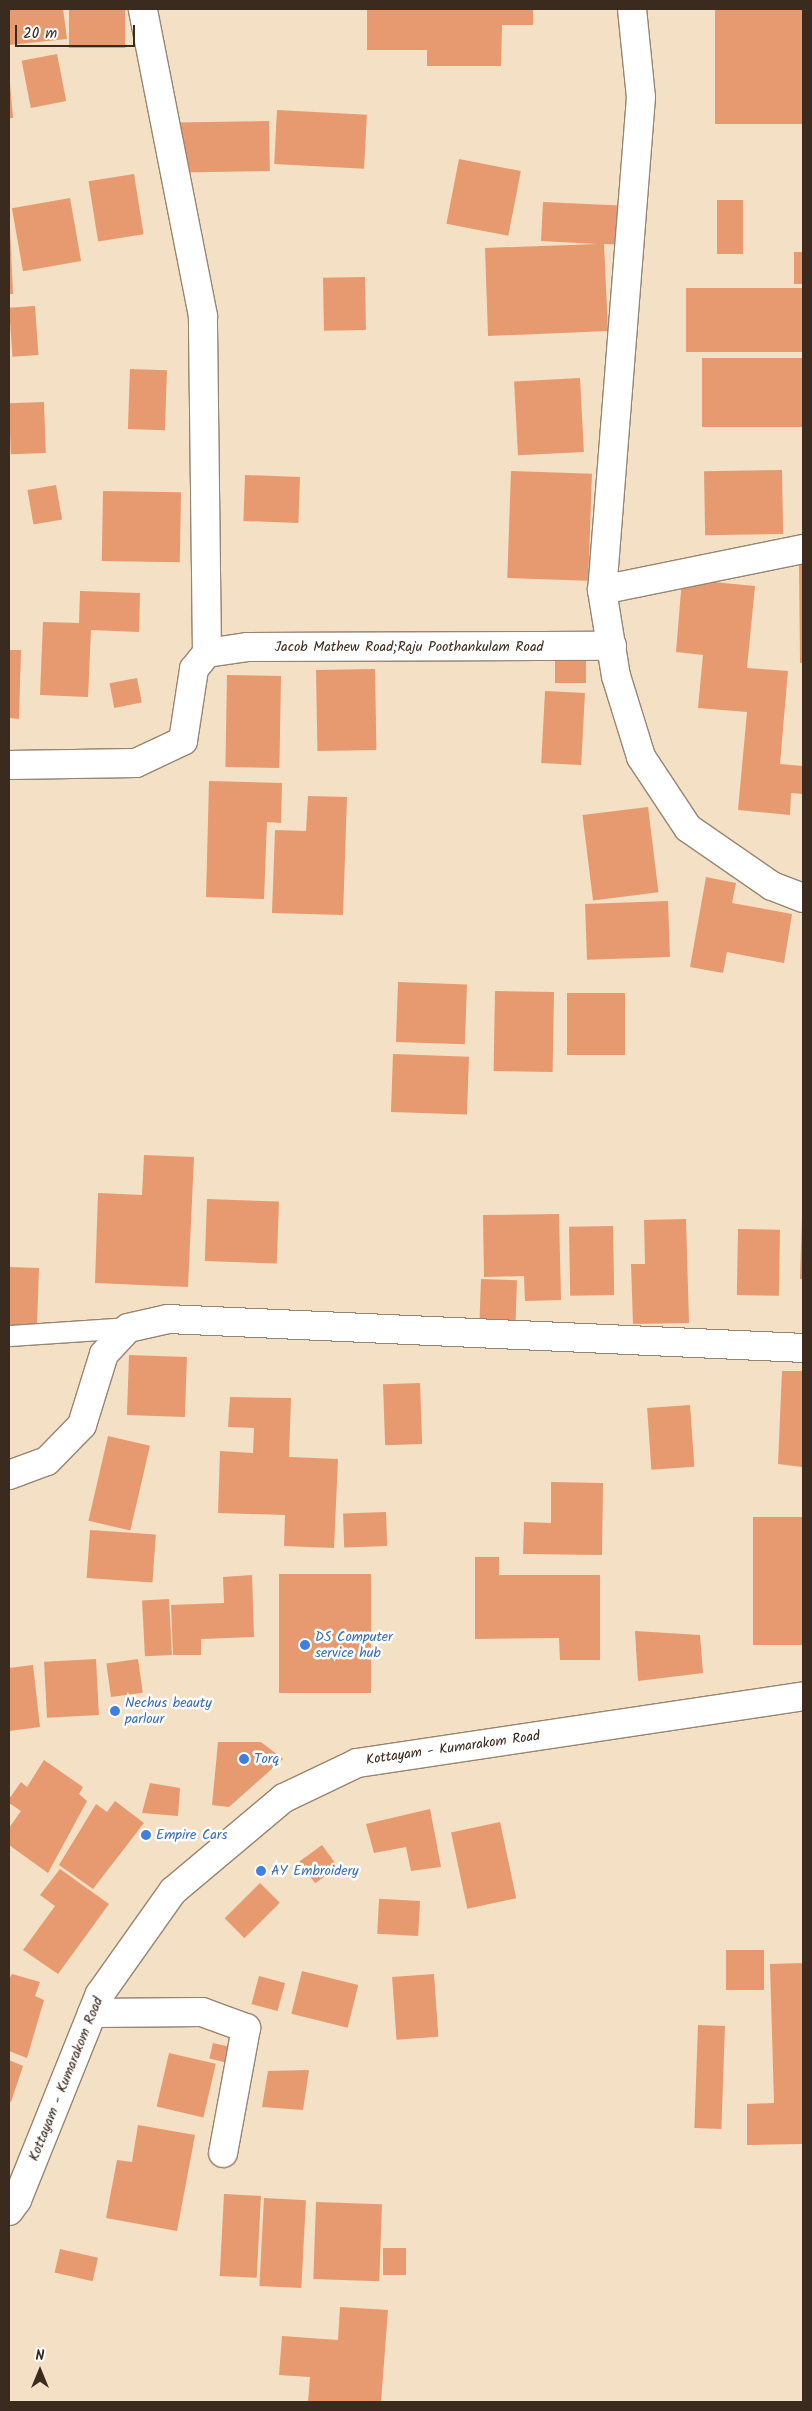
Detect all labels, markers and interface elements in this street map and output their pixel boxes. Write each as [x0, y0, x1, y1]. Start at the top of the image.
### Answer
scale bar [18, 15, 138, 47]
text: 20 m [23, 22, 57, 46]
street label: Jacob Mathew Road;Raju Poothankulam Road [275, 639, 543, 655]
place label: DS Computer service hub [315, 1629, 393, 1661]
marker: DS Computer service hub [299, 1639, 311, 1651]
place label: Nechus beauty parlour [125, 1695, 212, 1728]
marker: Nechus beauty parlour [109, 1705, 121, 1717]
street label: Kottayam - Kumarakom Road [365, 1727, 541, 1769]
place label: Torq [254, 1751, 279, 1767]
marker: Torq [238, 1753, 250, 1765]
place label: Empire Cars [156, 1827, 227, 1843]
marker: Empire Cars [140, 1829, 152, 1841]
place label: AY Embroidery [271, 1863, 359, 1879]
marker: AY Embroidery [255, 1865, 267, 1877]
street label: Kottayam - Kumarakom Road [25, 1994, 107, 2164]
text: N [36, 2345, 44, 2367]
north arrow [15, 2346, 65, 2396]

